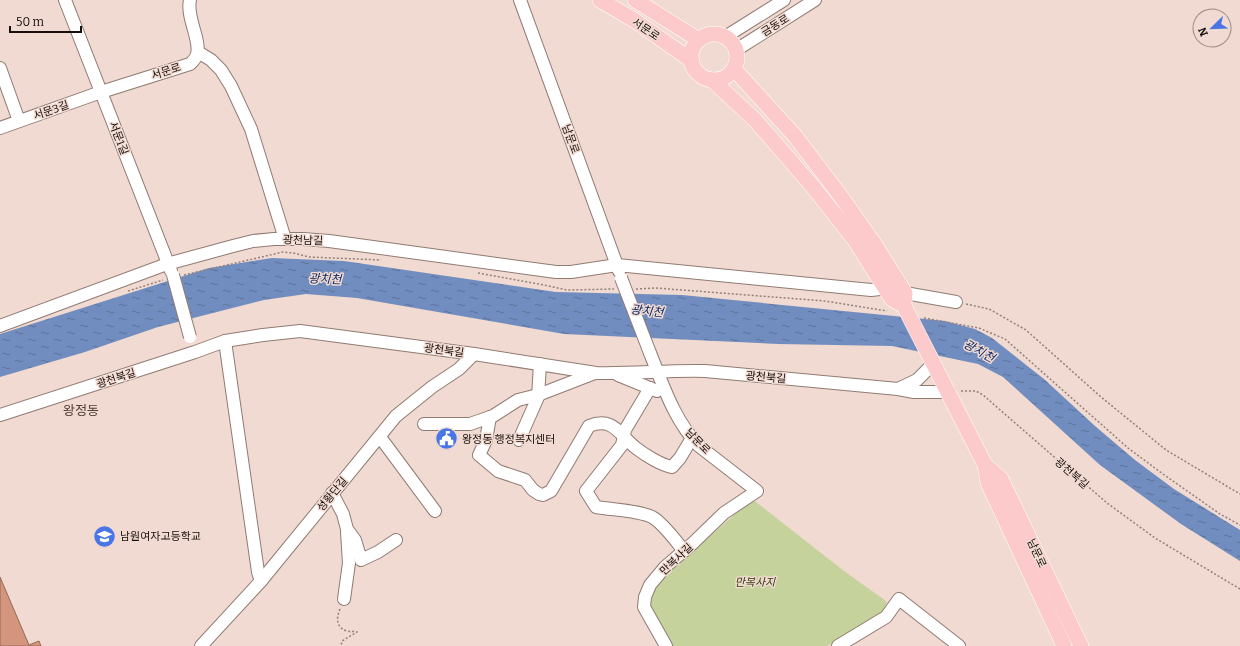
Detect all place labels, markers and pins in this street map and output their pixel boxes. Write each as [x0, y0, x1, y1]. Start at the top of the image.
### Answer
public building icon: 왕정동 행정복지센터 [434, 426, 460, 452]
place label: 왕정동 행정복지센터 [462, 433, 555, 446]
school or university icon: 남원여자고등학교 [92, 523, 118, 549]
place label: 남원여자고등학교 [120, 530, 201, 543]

